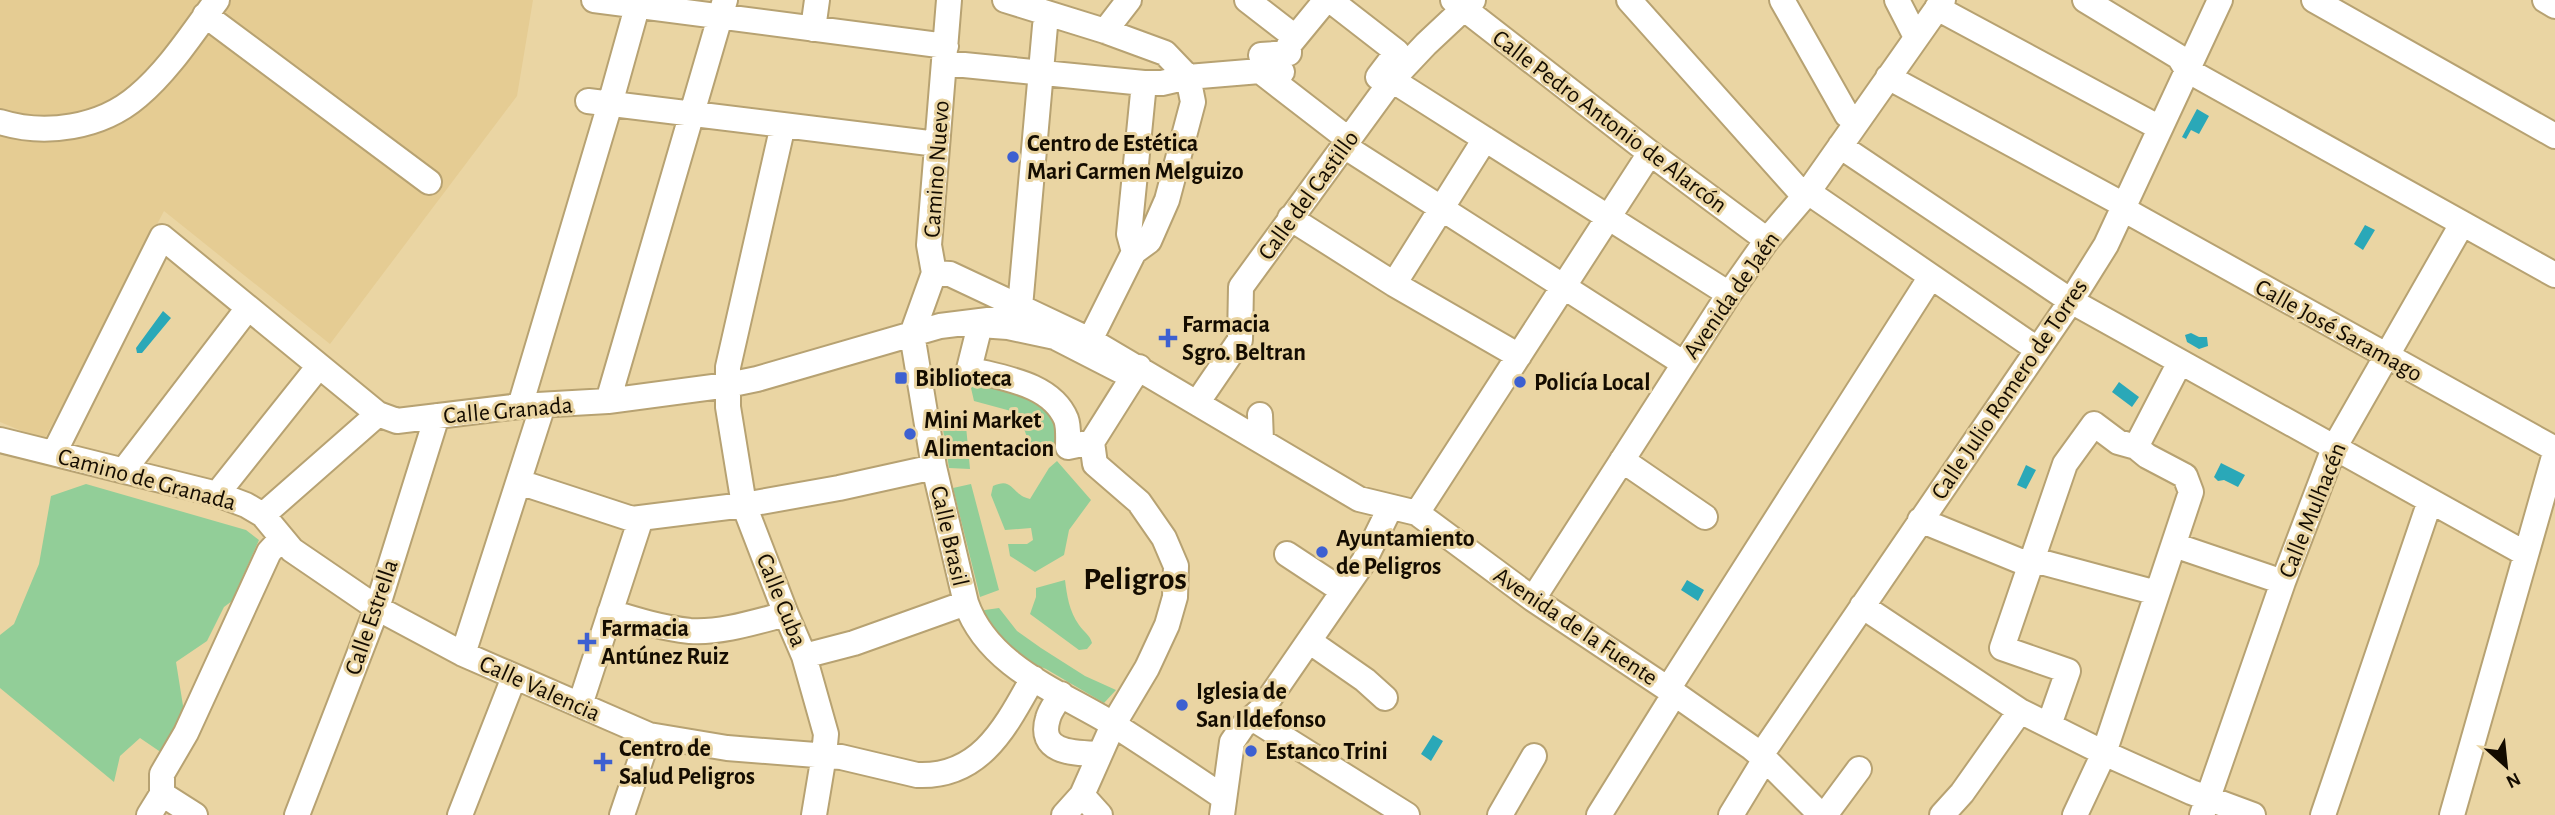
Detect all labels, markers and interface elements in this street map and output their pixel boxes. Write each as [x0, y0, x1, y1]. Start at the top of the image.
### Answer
street label: Calle Pedro Antonio de Alarcón [1488, 26, 1731, 218]
street label: Camino Nuevo [920, 100, 954, 238]
street label: Calle del Castillo [1254, 126, 1364, 265]
place label: Centro de Estética Mari Carmen Melguizo [1027, 132, 1244, 184]
marker: Centro de Estética Mari Carmen Melguizo [1005, 149, 1021, 165]
street label: Avenida de Jaén [1679, 228, 1784, 363]
street label: Calle Julio Romero de Torres [1927, 275, 2092, 504]
street label: Calle José Saramago [2251, 275, 2426, 387]
place label: Farmacia Sgro. Beltran [1182, 313, 1306, 365]
marker: Farmacia Sgro. Beltran [1160, 330, 1176, 346]
place label: Biblioteca [915, 367, 1012, 391]
marker: Biblioteca [893, 370, 909, 386]
place label: Policía Local [1534, 371, 1651, 395]
marker: Policía Local [1512, 374, 1528, 390]
street label: Calle Granada [442, 393, 574, 429]
place label: Mini Market Alimentacion [924, 409, 1054, 461]
marker: Mini Market Alimentacion [902, 426, 918, 442]
street label: Calle Mulhacén [2275, 439, 2351, 581]
street label: Camino de Granada [55, 445, 238, 515]
street label: Calle Brasil [926, 484, 972, 589]
place label: Ayuntamiento de Peligros [1336, 527, 1475, 579]
marker: Ayuntamiento de Peligros [1314, 544, 1330, 560]
street label: Calle Cuba [752, 550, 811, 650]
street label: Calle Estrella [341, 557, 403, 678]
district label: Peligros [1083, 563, 1187, 595]
street label: Avenida de la Fuente [1489, 563, 1662, 690]
place label: Farmacia Antúnez Ruiz [601, 617, 729, 669]
marker: Farmacia Antúnez Ruiz [579, 634, 595, 650]
street label: Calle Valencia [476, 652, 604, 726]
place label: Iglesia de San Ildefonso [1196, 680, 1326, 732]
marker: Iglesia de San Ildefonso [1174, 697, 1190, 713]
north arrow [2471, 731, 2541, 801]
place label: Centro de Salud Peligros [619, 737, 755, 789]
place label: Estanco Trini [1265, 740, 1388, 764]
marker: Estanco Trini [1243, 743, 1259, 759]
marker: Centro de Salud Peligros [593, 752, 613, 772]
text: N [2503, 768, 2523, 791]

